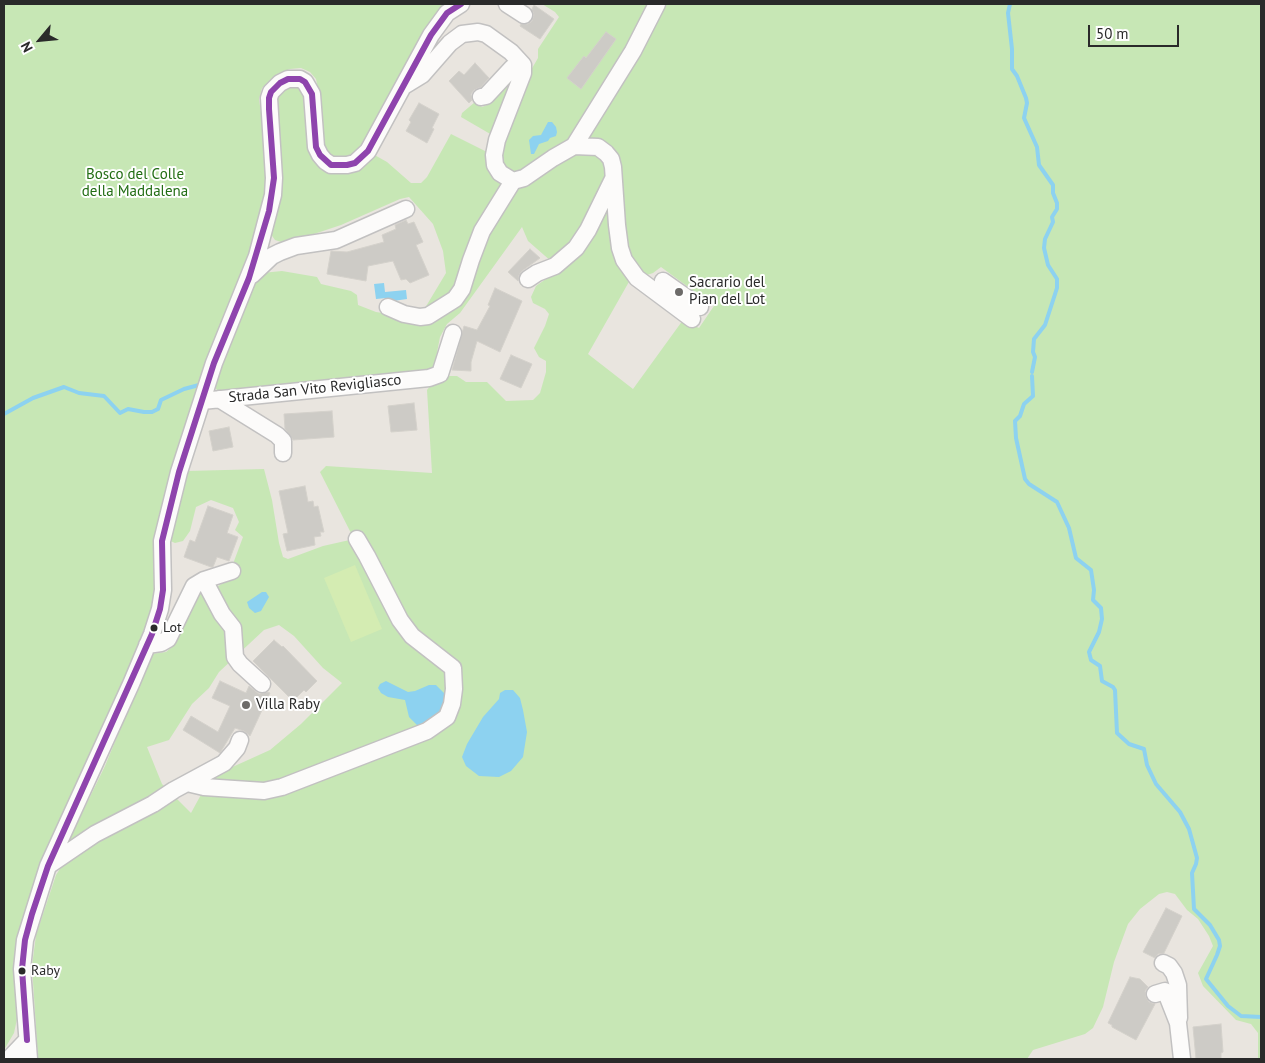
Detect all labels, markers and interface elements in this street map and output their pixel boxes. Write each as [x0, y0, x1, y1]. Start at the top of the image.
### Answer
north arrow [15, 15, 65, 65]
scale bar [1090, 15, 1181, 47]
text: 50 m [1096, 24, 1129, 43]
text: N [17, 39, 37, 55]
park label: Bosco del Colle della Maddalena [82, 166, 188, 201]
place label: Sacrario del Pian del Lot [689, 274, 765, 309]
marker: Sacrario del Pian del Lot [673, 286, 685, 298]
street label: Strada San Vito Revigliasco [228, 371, 402, 407]
place label: Lot [163, 620, 182, 636]
marker: Lot [149, 623, 159, 633]
place label: Villa Raby [256, 696, 320, 714]
marker: Villa Raby [240, 699, 252, 711]
place label: Raby [31, 963, 60, 979]
marker: Raby [17, 966, 27, 976]

